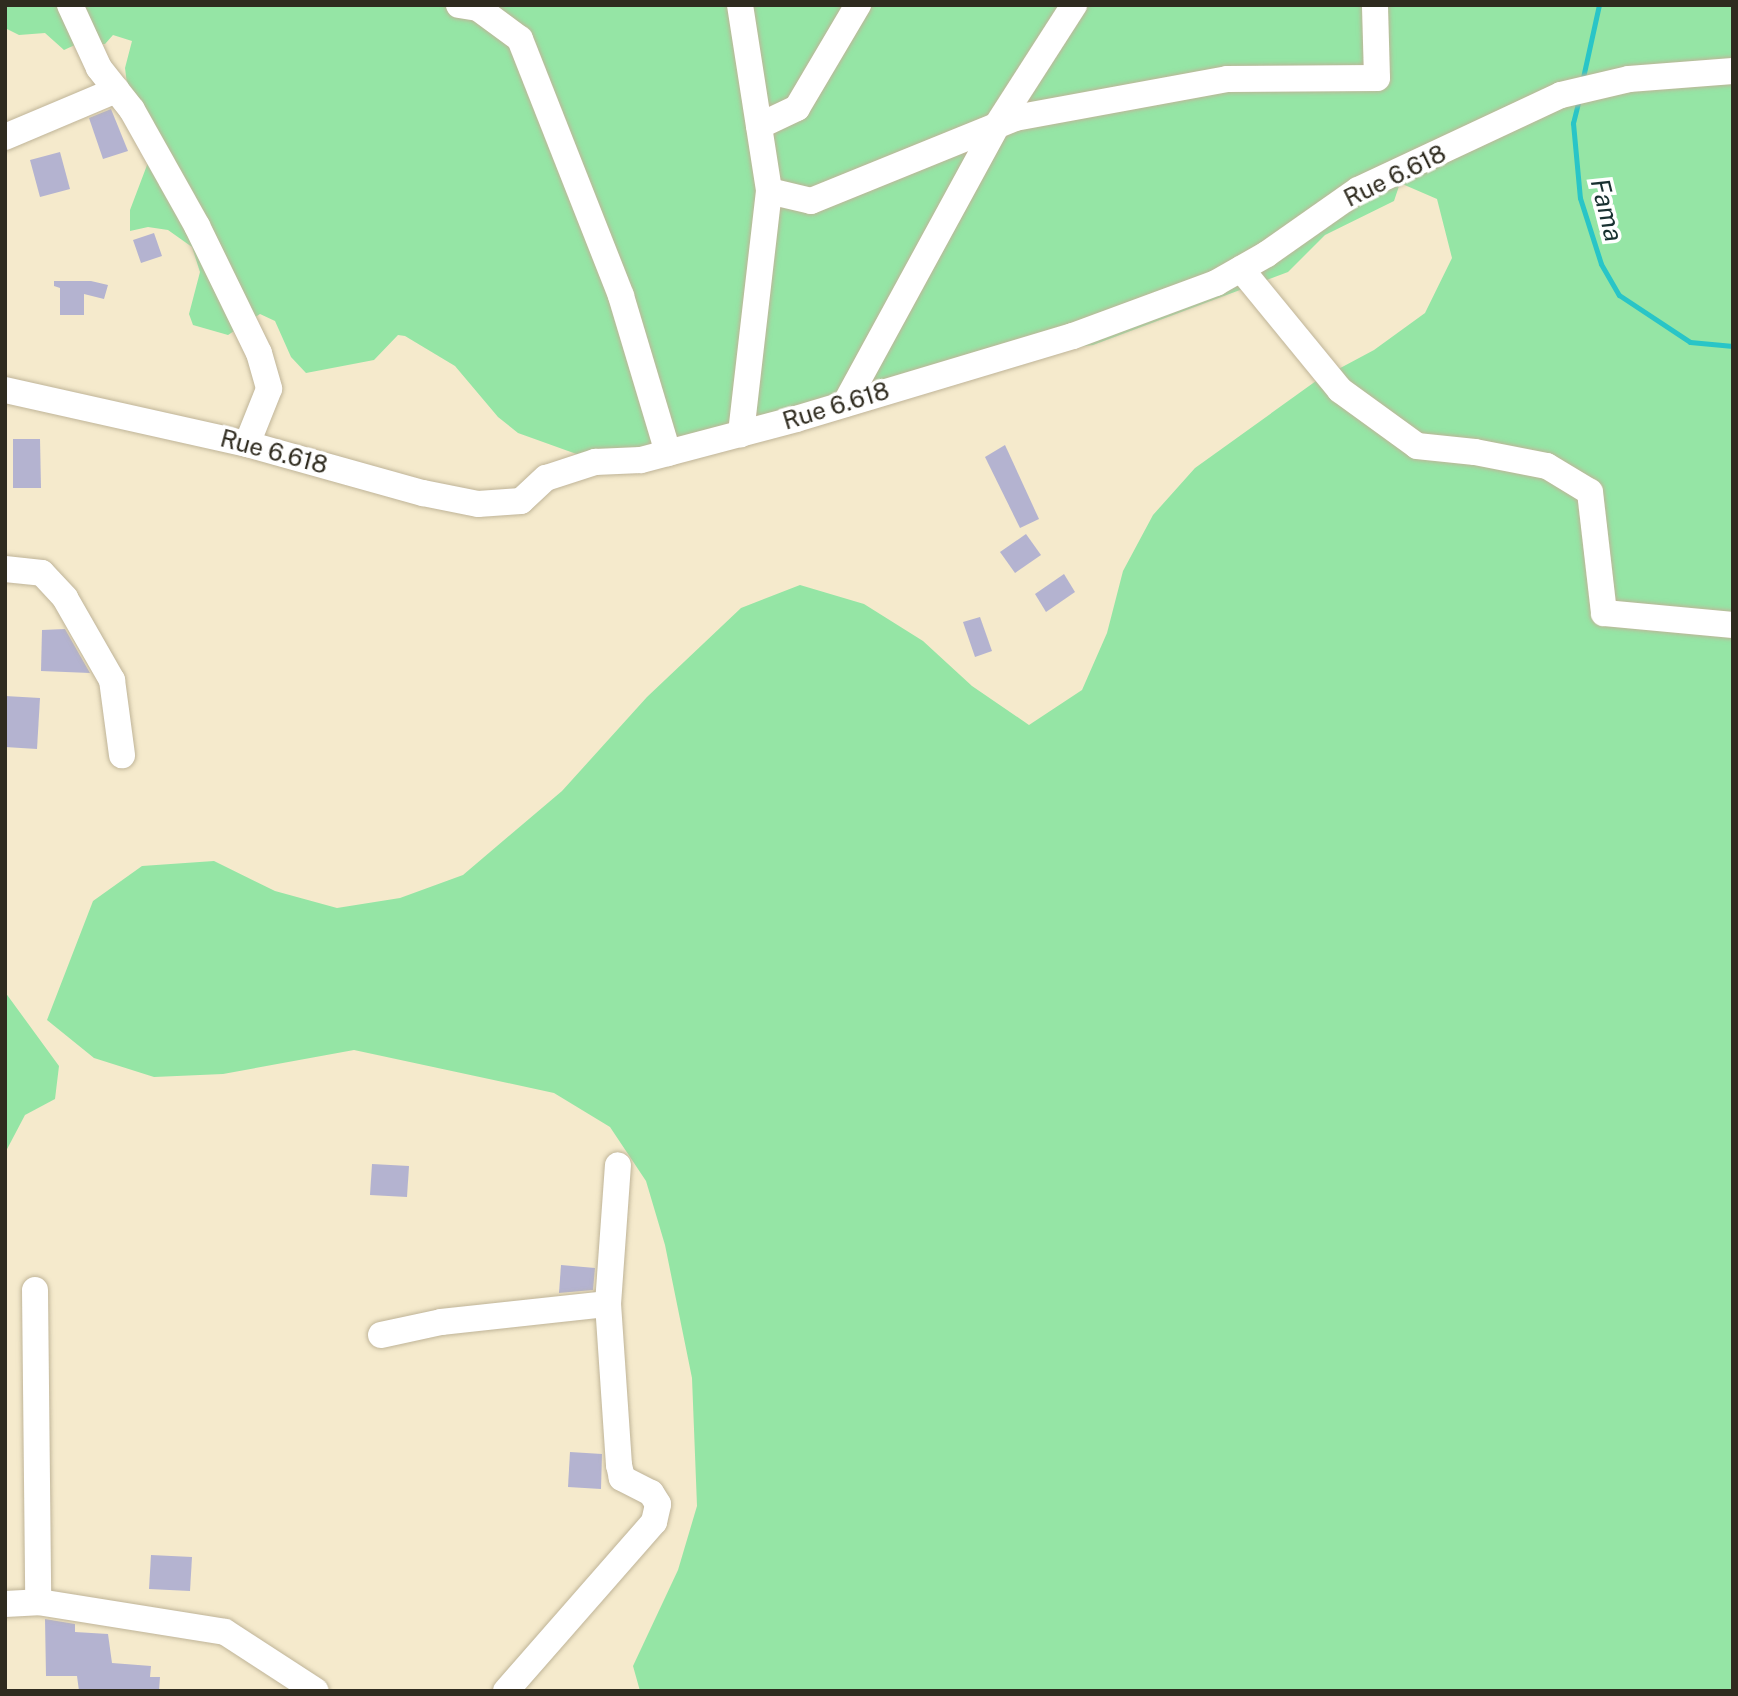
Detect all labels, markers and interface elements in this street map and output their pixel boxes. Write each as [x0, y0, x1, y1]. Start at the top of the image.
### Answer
street label: Rue 6.618 [1339, 139, 1451, 213]
water label: Fama [1584, 175, 1630, 245]
street label: Rue 6.618 [779, 376, 893, 436]
street label: Rue 6.618 [217, 424, 331, 480]

